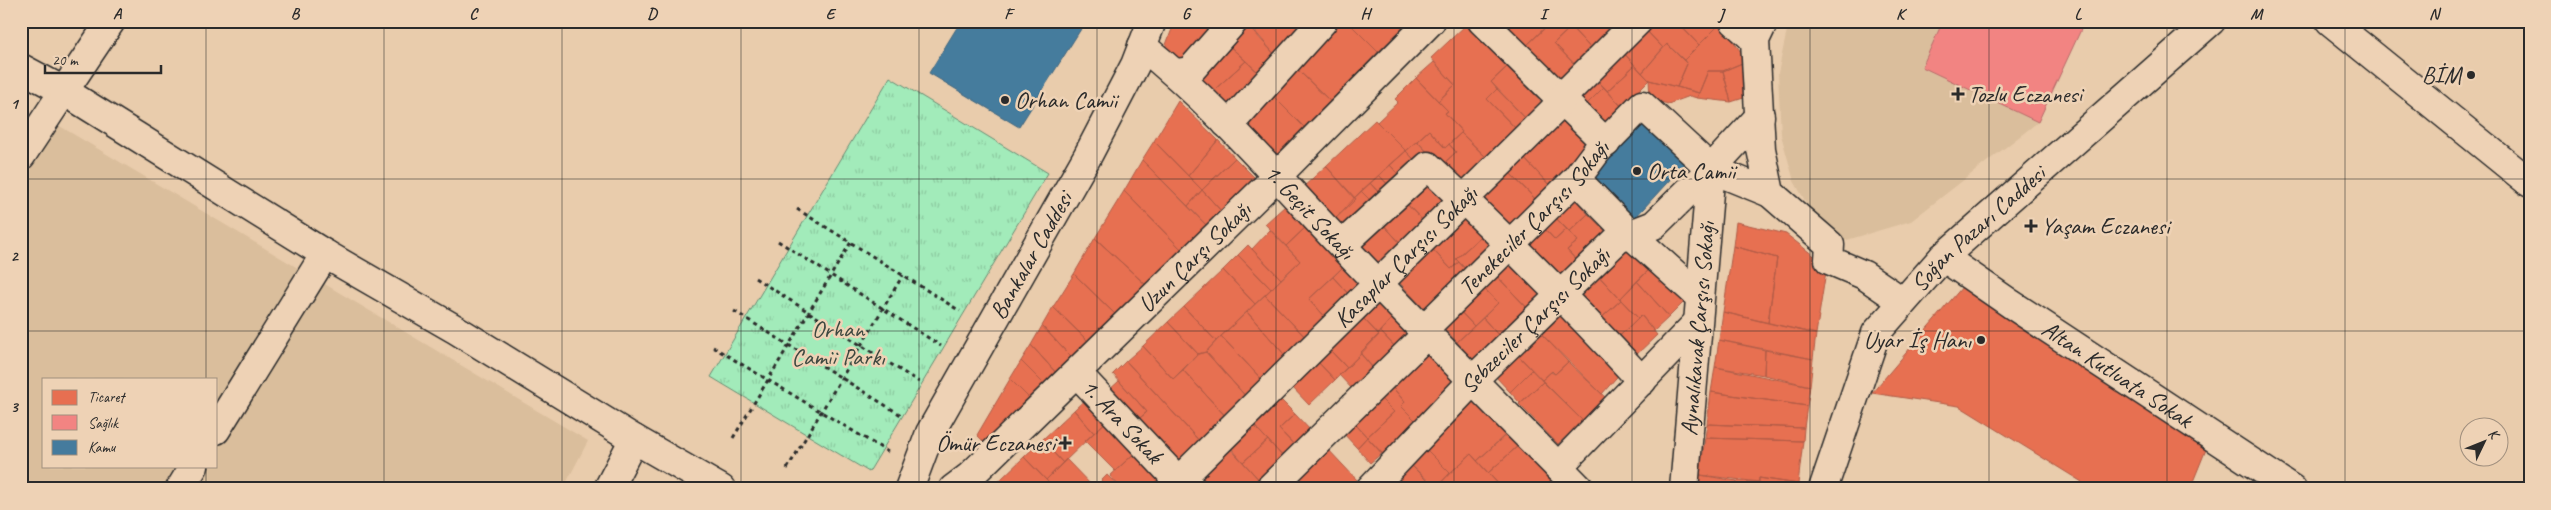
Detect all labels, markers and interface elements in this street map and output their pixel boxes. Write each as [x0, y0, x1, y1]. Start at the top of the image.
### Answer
text: A [113, 4, 123, 24]
text: B [291, 4, 301, 24]
text: C [469, 4, 479, 24]
text: D [647, 4, 658, 24]
text: E [826, 4, 837, 24]
text: F [1004, 4, 1015, 24]
text: G [1182, 4, 1192, 24]
text: H [1360, 4, 1372, 24]
text: I [1540, 4, 1550, 24]
text: J [1717, 4, 1726, 24]
text: K [1896, 4, 1908, 24]
text: L [2075, 4, 2083, 24]
text: M [2250, 4, 2264, 24]
text: N [2429, 4, 2442, 24]
scale bar [45, 42, 161, 74]
text: 20 m [52, 51, 79, 70]
place label: BİM [2422, 60, 2464, 90]
marker: BİM [2465, 69, 2477, 81]
place label: Tozlu Eczanesi [1968, 79, 2084, 109]
place label: Orhan Camii [1015, 85, 1119, 115]
marker: Tozlu Eczanesi [1952, 88, 1964, 100]
text: 1 [10, 94, 19, 114]
marker: Orhan Camii [999, 94, 1011, 106]
street label: Tenekeciler Çarşısı Sokağı [1452, 132, 1616, 302]
place label: Orta Camii [1647, 156, 1738, 186]
street label: Soğan Pazarı Caddesi [1904, 157, 2054, 298]
street label: 1. Geçit Sokağı [1258, 158, 1363, 267]
marker: Orta Camii [1631, 165, 1643, 177]
street label: Kasaplar Çarşısı Sokağı [1327, 178, 1485, 334]
street label: Bankalar Caddesi [983, 183, 1081, 325]
street label: Uzun Çarşı Sokağı [1132, 194, 1258, 319]
place label: Yaşam Eczanesi [2041, 211, 2172, 241]
street label: Aynalıkavak Çarşısı Sokağı [1674, 219, 1722, 437]
marker: Yaşam Eczanesi [2025, 220, 2037, 232]
street label: Sebzeciler Çarşısı Sokağı [1453, 239, 1617, 400]
text: 2 [10, 246, 19, 266]
park label: Orhan Camii Parkı [792, 314, 886, 372]
street label: Altan Kutluata Sokak [2036, 314, 2200, 436]
place label: Uyar İş Hanı [1863, 325, 1973, 355]
marker: Uyar İş Hanı [1975, 334, 1987, 346]
street label: 1. Ara Sokak [1075, 372, 1171, 471]
legend [42, 378, 218, 468]
text: Ticaret [88, 388, 126, 407]
text: 3 [10, 397, 19, 417]
text: Sağlık [88, 414, 119, 433]
north arrow [2458, 418, 2508, 468]
text: K [2484, 425, 2504, 444]
place label: Ömür Eczanesi [936, 428, 1058, 458]
marker: Ömür Eczanesi [1059, 437, 1071, 449]
text: Kamu [88, 438, 117, 457]

